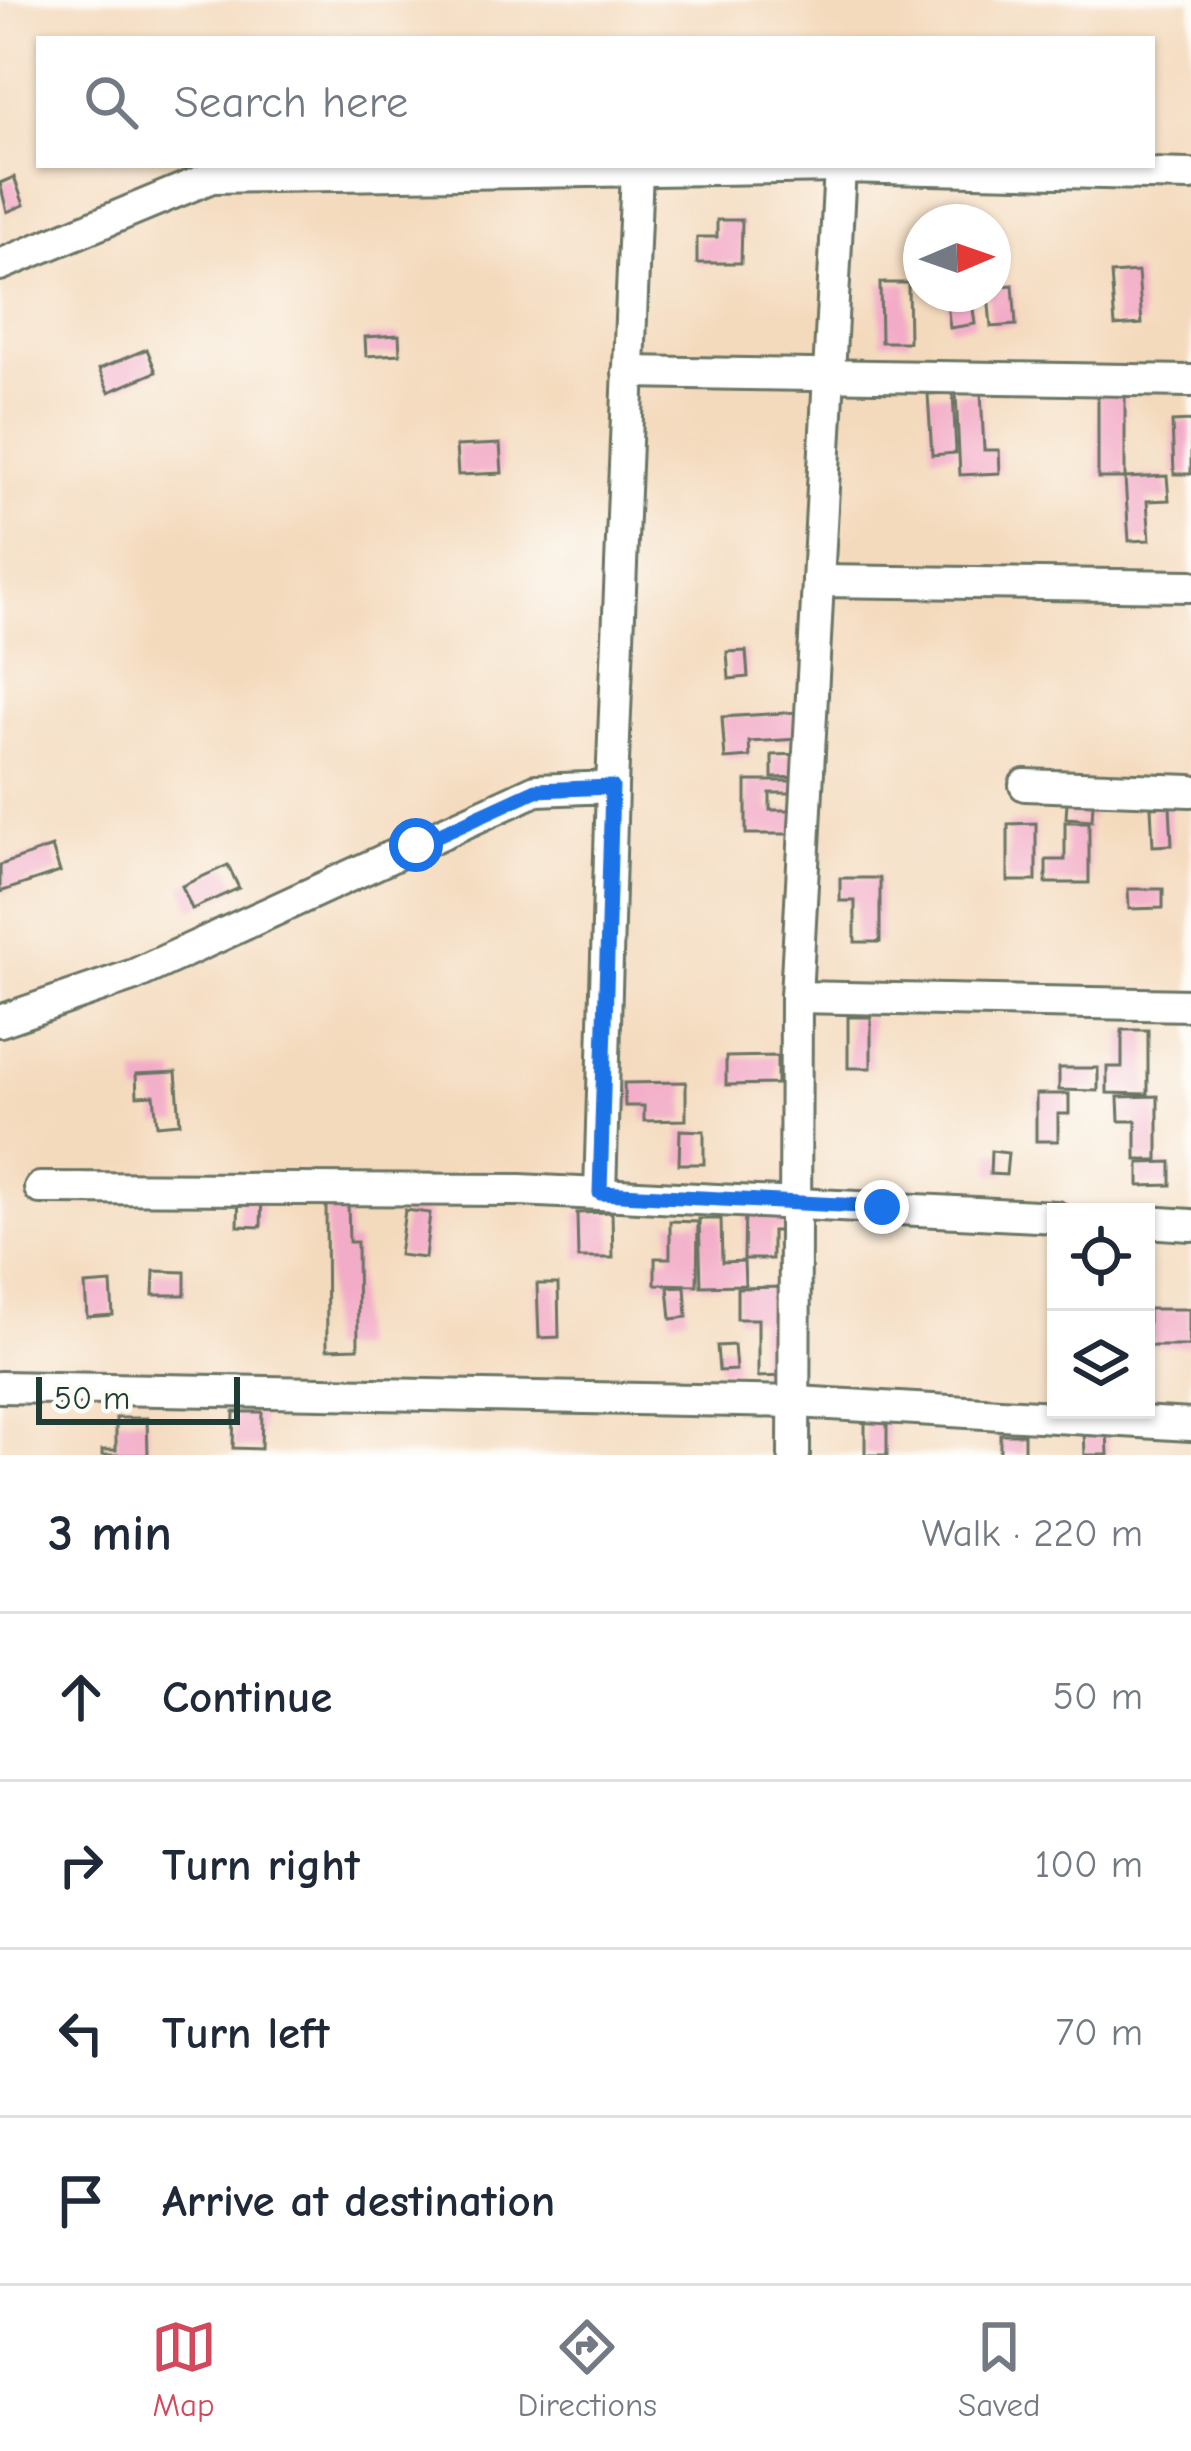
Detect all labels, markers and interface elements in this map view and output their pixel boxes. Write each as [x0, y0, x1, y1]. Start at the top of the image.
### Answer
search box [36, 36, 1155, 168]
icon: search [78, 69, 144, 135]
text: Search here [174, 76, 408, 128]
north arrow [903, 204, 1011, 312]
route start [389, 818, 443, 872]
route end [855, 1180, 909, 1234]
map controls [1047, 1203, 1155, 1419]
button: locate [1047, 1203, 1155, 1311]
button: layers [1047, 1311, 1155, 1419]
scale bar [36, 1371, 240, 1424]
text: 50 m [54, 1379, 130, 1417]
text: 3 min [48, 1504, 172, 1563]
text: Walk · 220 m [922, 1511, 1143, 1556]
icon: ahead [48, 1664, 114, 1730]
text: Continue [162, 1671, 332, 1723]
text: 50 m [1053, 1674, 1143, 1719]
icon: right [48, 1832, 114, 1898]
text: Turn right [162, 1839, 360, 1891]
text: 100 m [1035, 1842, 1143, 1887]
icon: left [48, 2000, 114, 2066]
text: Turn left [162, 2007, 329, 2059]
text: 70 m [1056, 2010, 1143, 2055]
icon: arrive [48, 2168, 114, 2234]
text: Arrive at destination [162, 2175, 555, 2227]
tab: Map [151, 2314, 217, 2424]
tab: Directions [518, 2314, 657, 2424]
tab: Saved [958, 2314, 1040, 2424]

